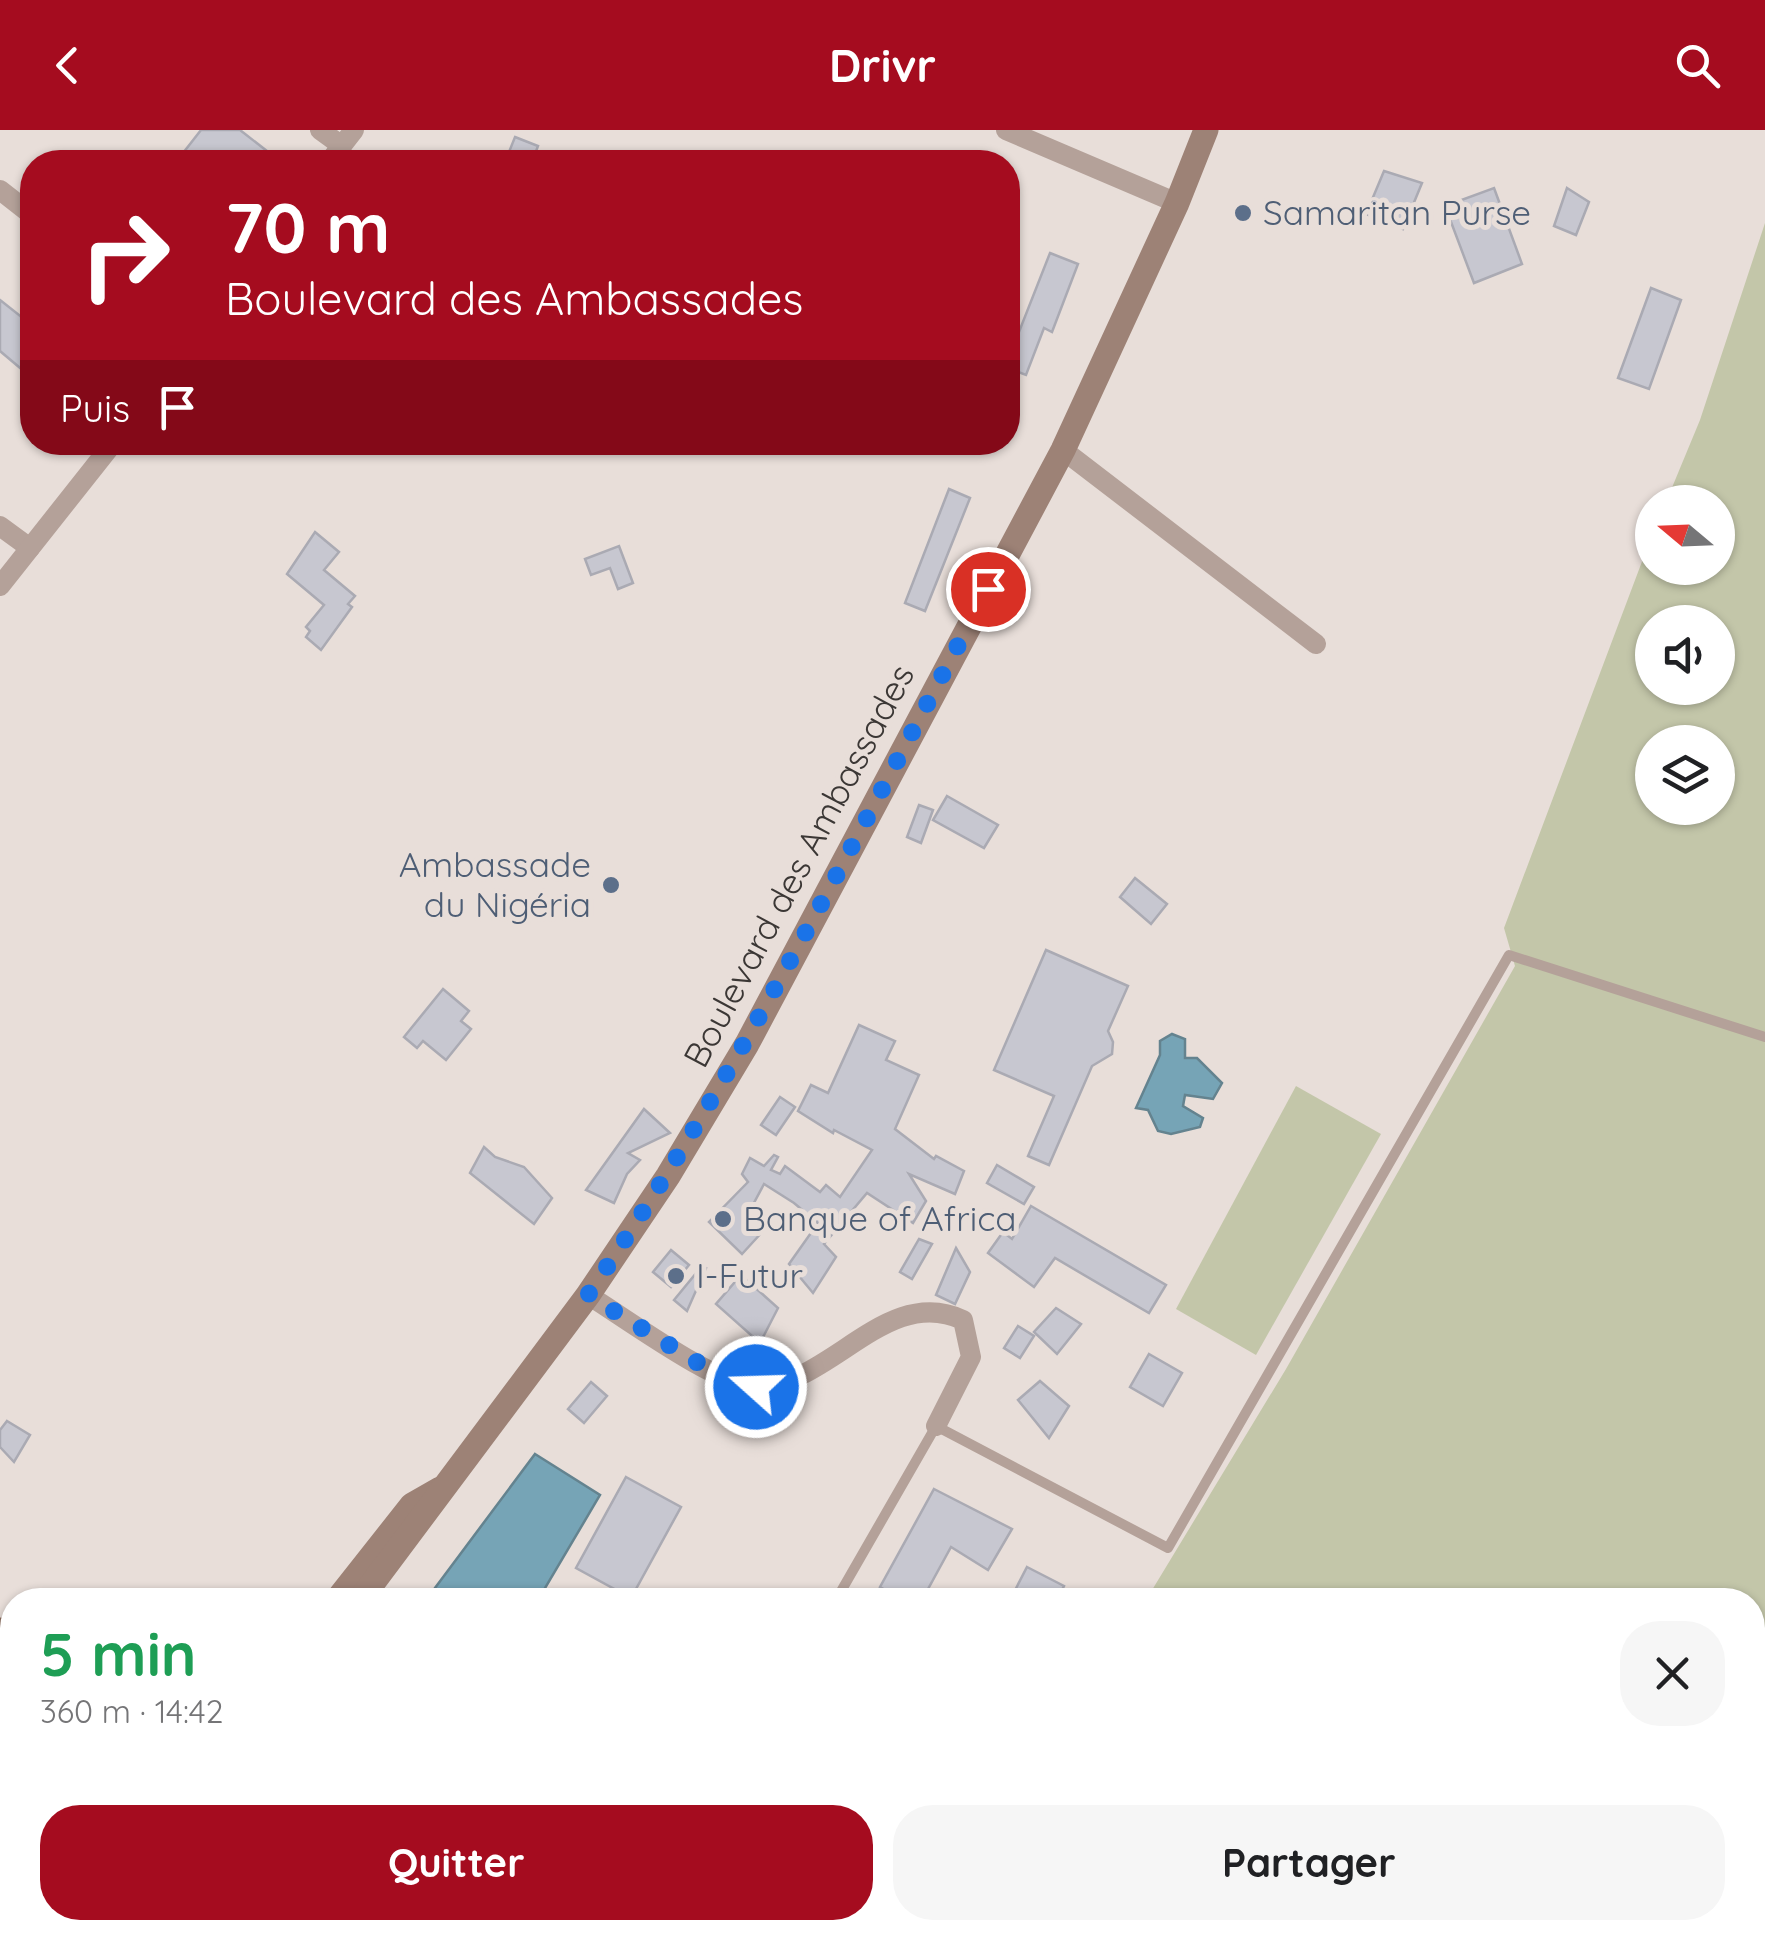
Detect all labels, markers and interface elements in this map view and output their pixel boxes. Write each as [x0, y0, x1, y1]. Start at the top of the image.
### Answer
text: Drivr [829, 37, 936, 93]
icon: back [40, 38, 95, 93]
icon: search [1670, 38, 1725, 93]
text: 70 m [225, 183, 391, 271]
icon: right [60, 190, 190, 320]
place label: Samaritan Purse [1263, 190, 1531, 234]
marker: Samaritan Purse [1232, 202, 1254, 224]
text: Boulevard des Ambassades [225, 270, 803, 326]
icon: arrive [150, 380, 205, 435]
text: Puis [60, 384, 130, 432]
north arrow [1635, 485, 1735, 585]
map controls [1635, 485, 1735, 825]
pin [946, 547, 1031, 632]
icon: arrive [961, 562, 1016, 617]
button: sound [1635, 605, 1735, 705]
street label: Boulevard des Ambassades [673, 657, 923, 1074]
button: layers [1635, 725, 1735, 825]
place label: Ambassade du Nigéria [399, 842, 591, 926]
marker: Ambassade du Nigéria [600, 874, 622, 896]
place label: Banque of Africa [743, 1196, 1017, 1240]
marker: Banque of Africa [712, 1208, 734, 1230]
place label: I-Futur [696, 1253, 803, 1297]
marker: I-Futur [665, 1265, 687, 1287]
position arrow [704, 1335, 808, 1439]
text: 5 min [40, 1616, 197, 1691]
button: close [1620, 1621, 1725, 1726]
text: 360 m · 14:42 [40, 1691, 223, 1731]
button: Quitter [40, 1805, 873, 1920]
button: Partager [893, 1805, 1725, 1920]

